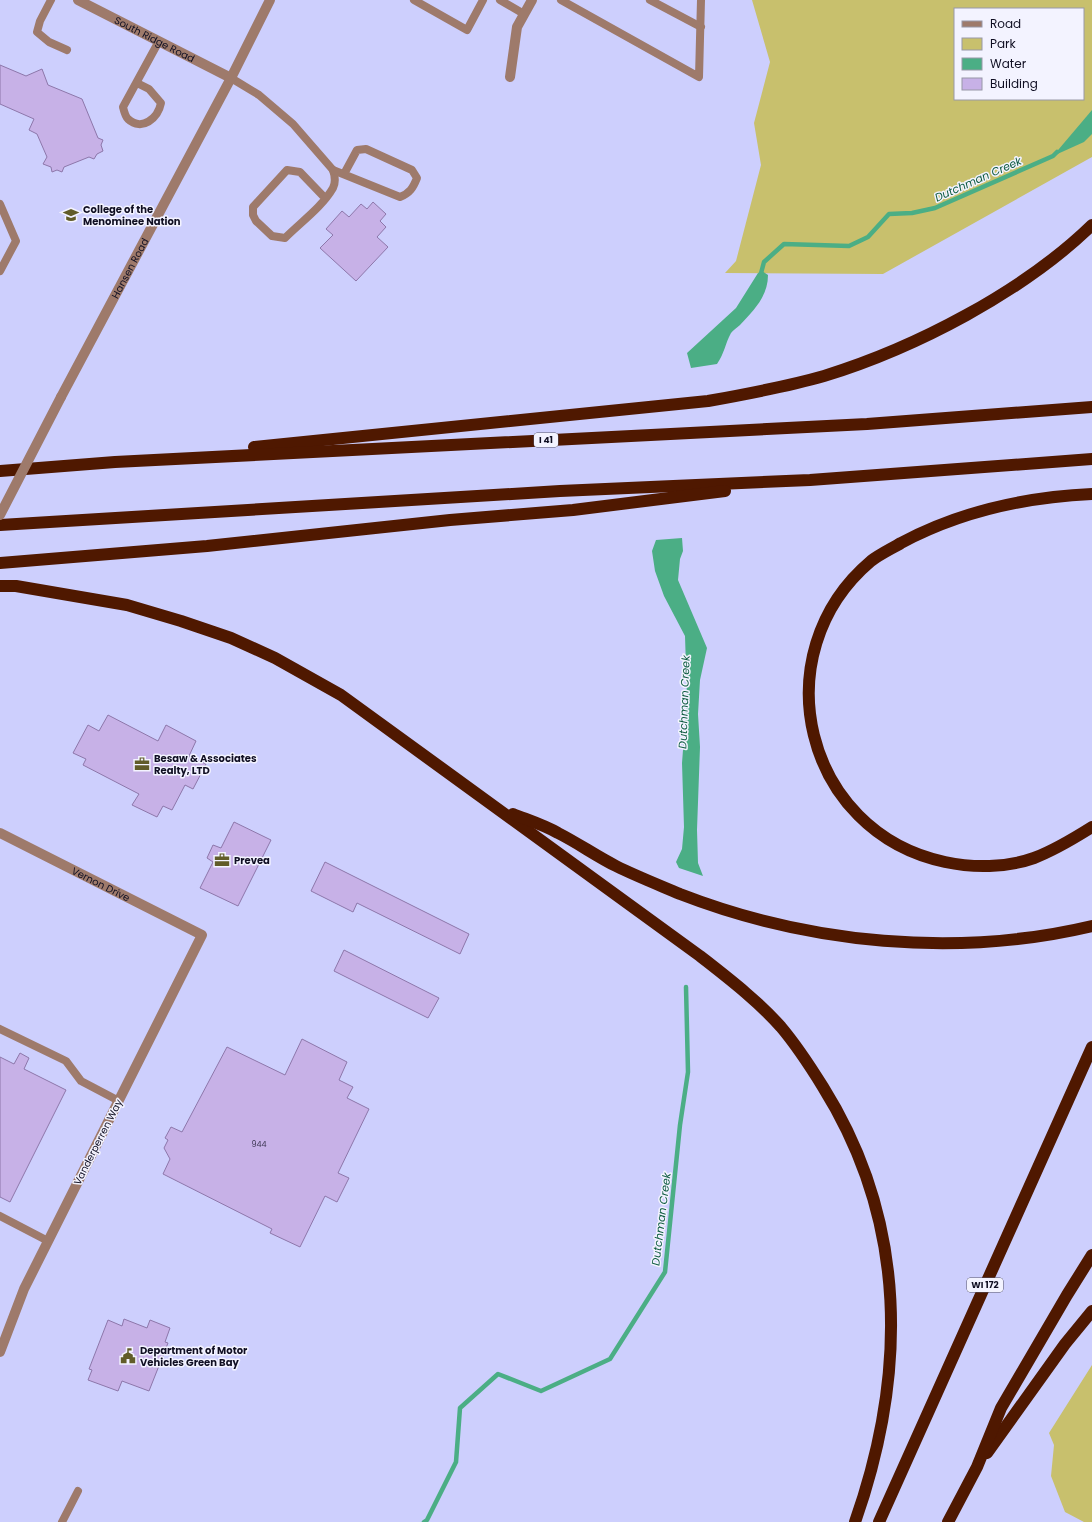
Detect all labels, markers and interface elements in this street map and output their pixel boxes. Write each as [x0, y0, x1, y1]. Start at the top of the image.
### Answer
legend [954, 8, 1084, 100]
street label: South Ridge Road [112, 12, 197, 66]
text: Road [990, 15, 1021, 32]
text: Park [990, 35, 1017, 52]
text: Water [990, 55, 1027, 72]
text: Building [990, 75, 1038, 92]
water label: Dutchman Creek [932, 152, 1025, 205]
place label: College of the Menominee Nation [83, 202, 181, 229]
school or university icon: College of the Menominee Nation [62, 206, 80, 224]
street label: Hansen Road [107, 235, 152, 301]
road number: I 41 [534, 433, 558, 447]
water label: Dutchman Creek [674, 654, 694, 749]
place label: Besaw & Associates Realty, LTD [154, 751, 257, 778]
office icon: Besaw & Associates Realty, LTD [133, 755, 151, 773]
office icon: Prevea [213, 851, 231, 869]
place label: Prevea [234, 853, 270, 868]
street label: Vernon Drive [69, 863, 133, 905]
street label: Vanderperren Way [70, 1096, 126, 1187]
house number: 944 [251, 1139, 267, 1150]
water label: Dutchman Creek [647, 1170, 675, 1266]
road number: WI 172 [967, 1278, 1003, 1292]
place label: Department of Motor Vehicles Green Bay [140, 1343, 248, 1370]
public building icon: Department of Motor Vehicles Green Bay [119, 1347, 137, 1365]

